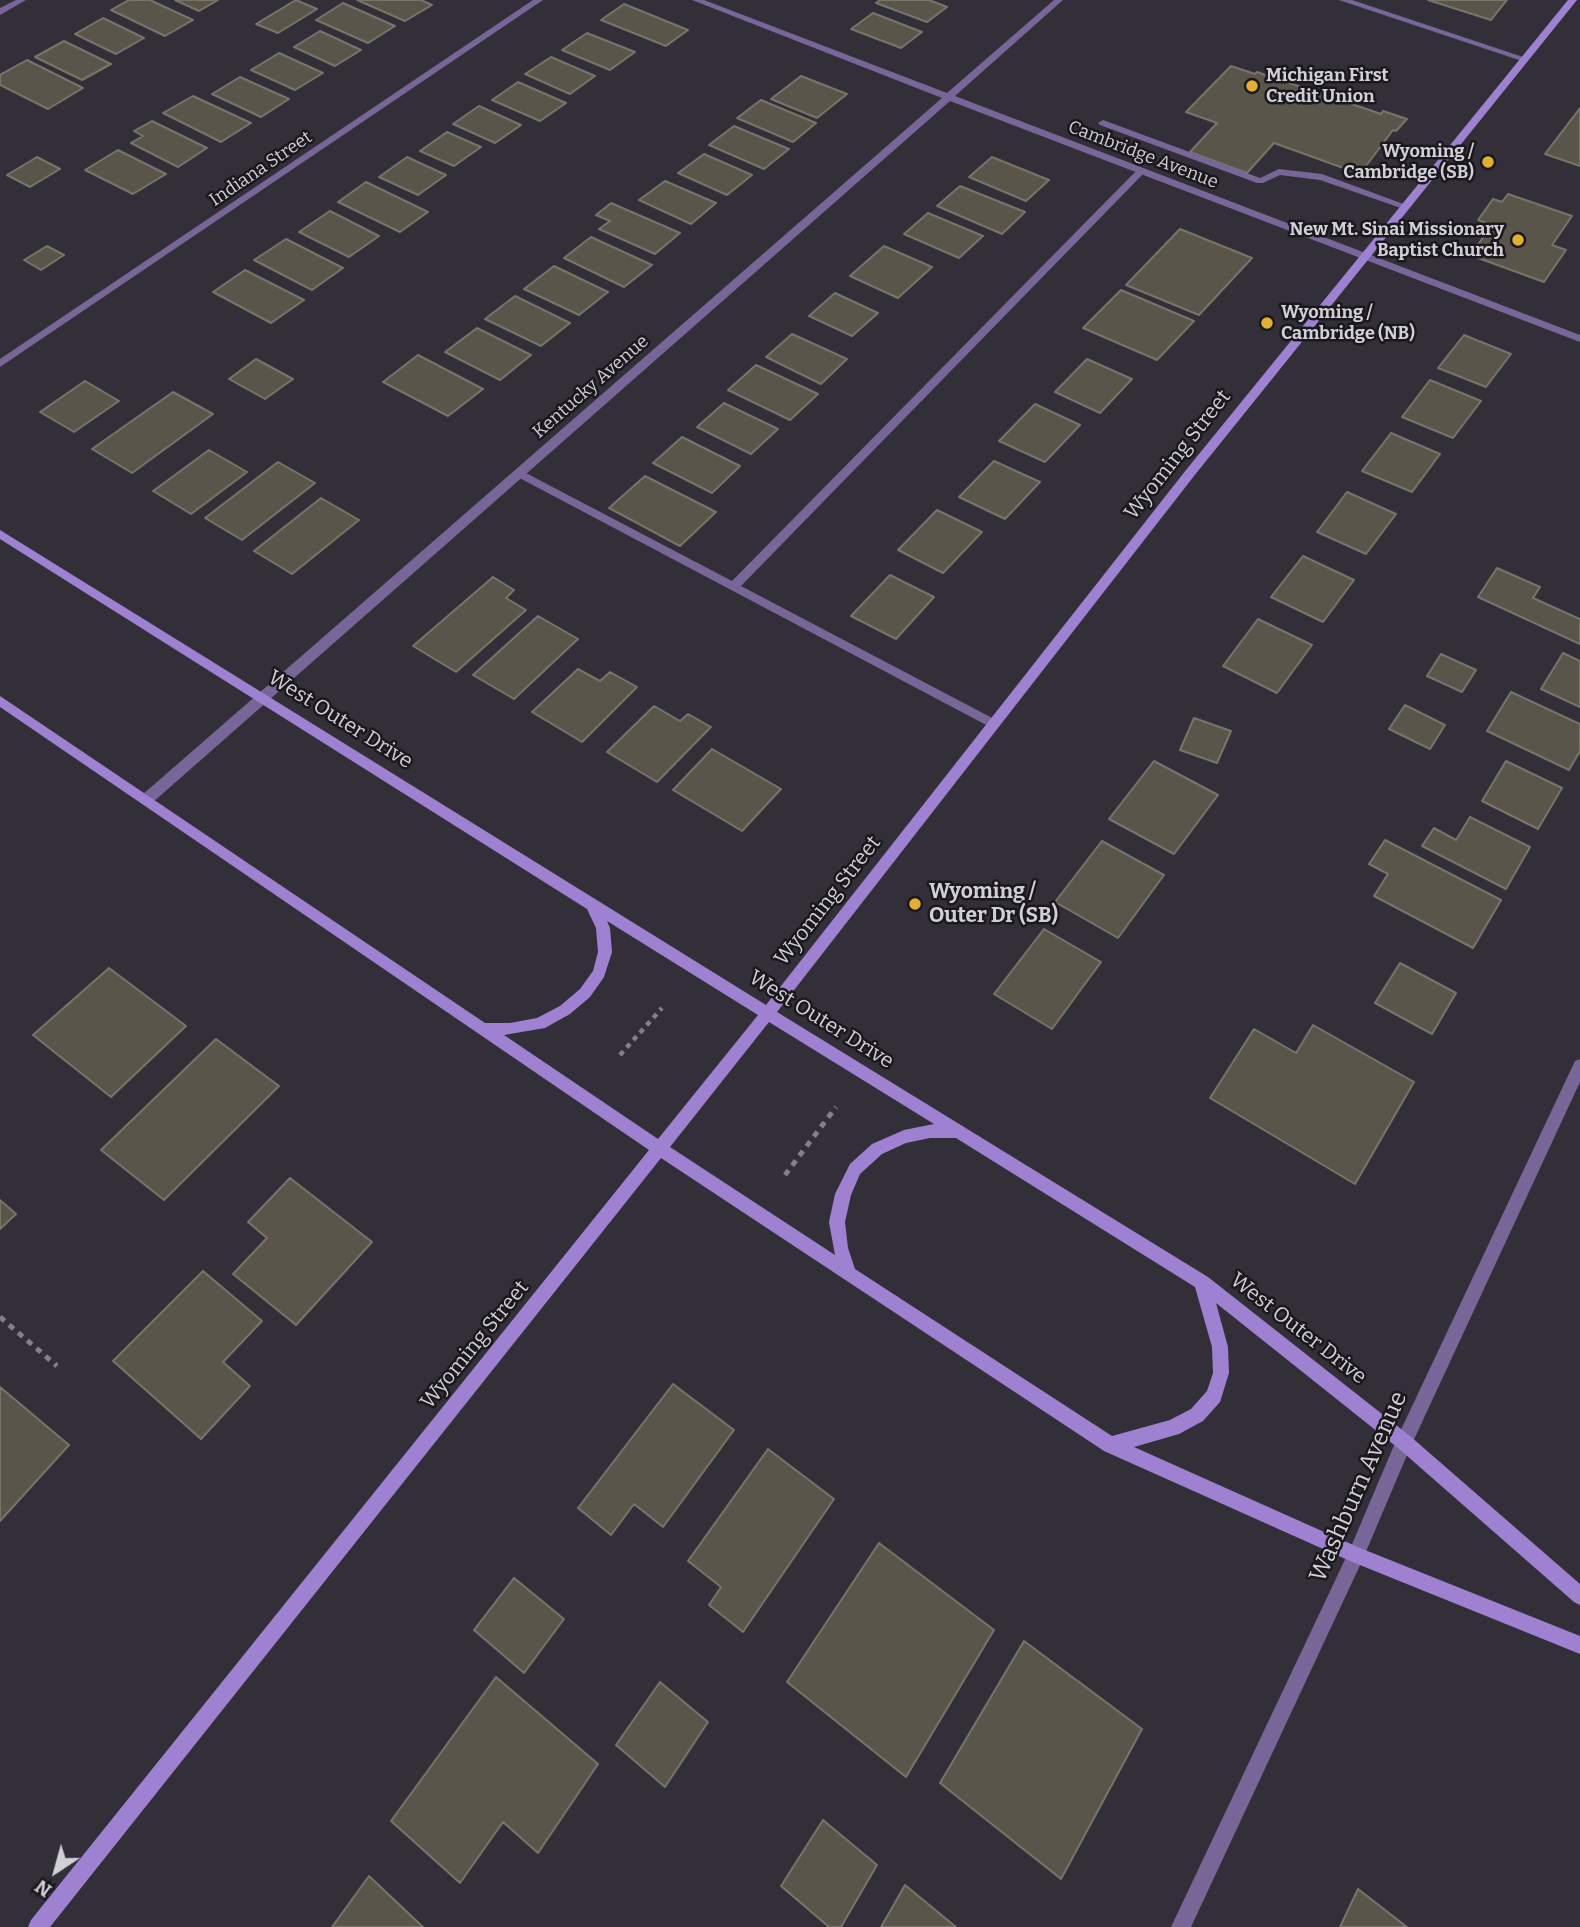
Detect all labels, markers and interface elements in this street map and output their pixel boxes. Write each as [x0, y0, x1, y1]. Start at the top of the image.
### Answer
place label: Michigan First Credit Union [1266, 65, 1389, 108]
marker: Michigan First Credit Union [1244, 78, 1260, 94]
street label: Cambridge Avenue [1065, 116, 1221, 194]
street label: Indiana Street [206, 127, 316, 211]
place label: Wyoming / Cambridge (SB) [1343, 141, 1474, 184]
marker: Wyoming / Cambridge (SB) [1480, 154, 1496, 170]
place label: New Mt. Sinai Missionary Baptist Church [1290, 219, 1504, 262]
marker: New Mt. Sinai Missionary Baptist Church [1510, 232, 1526, 248]
place label: Wyoming / Cambridge (NB) [1281, 302, 1415, 344]
marker: Wyoming / Cambridge (NB) [1259, 315, 1275, 331]
street label: Kentucky Avenue [529, 331, 653, 443]
street label: Wyoming Street [1120, 385, 1236, 525]
street label: West Outer Drive [263, 665, 417, 775]
street label: Wyoming Street [770, 831, 886, 971]
place label: Wyoming / Outer Dr (SB) [929, 879, 1058, 929]
marker: Wyoming / Outer Dr (SB) [907, 896, 923, 912]
street label: West Outer Drive [744, 965, 898, 1075]
street label: West Outer Drive [1225, 1268, 1371, 1390]
street label: Wyoming Street [416, 1276, 534, 1414]
street label: Washburn Avenue [1304, 1387, 1414, 1587]
north arrow [21, 1836, 91, 1906]
text: N [31, 1875, 56, 1902]

